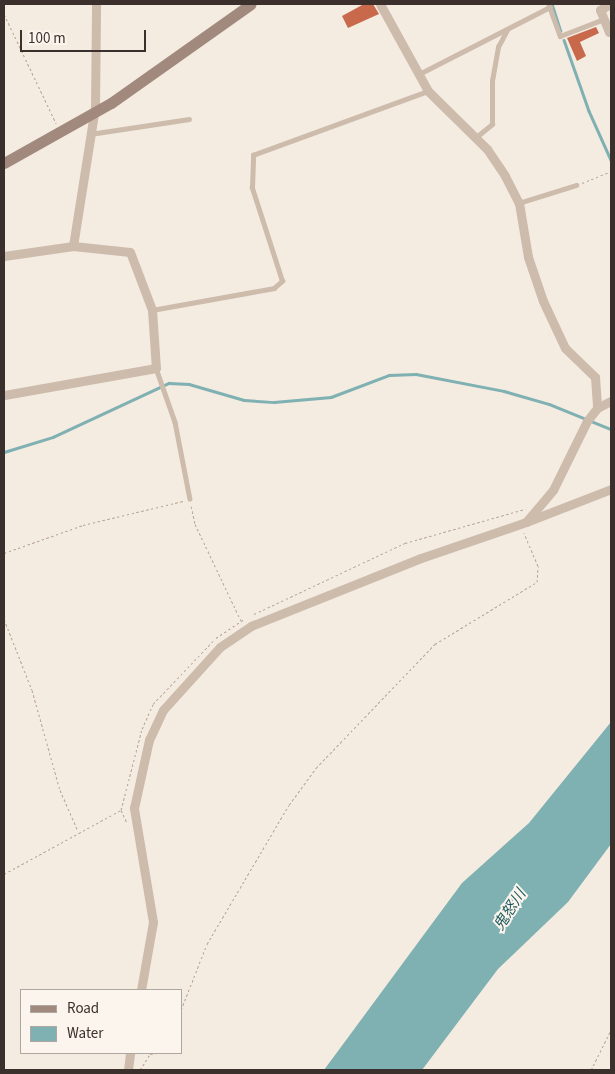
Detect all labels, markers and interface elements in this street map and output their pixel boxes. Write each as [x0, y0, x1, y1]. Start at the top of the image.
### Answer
scale bar [22, 20, 149, 52]
text: 100 m [28, 28, 66, 49]
water label: 鬼怒川 [490, 886, 530, 934]
legend [20, 989, 182, 1054]
text: Road [67, 998, 99, 1019]
text: Water [67, 1023, 103, 1044]

